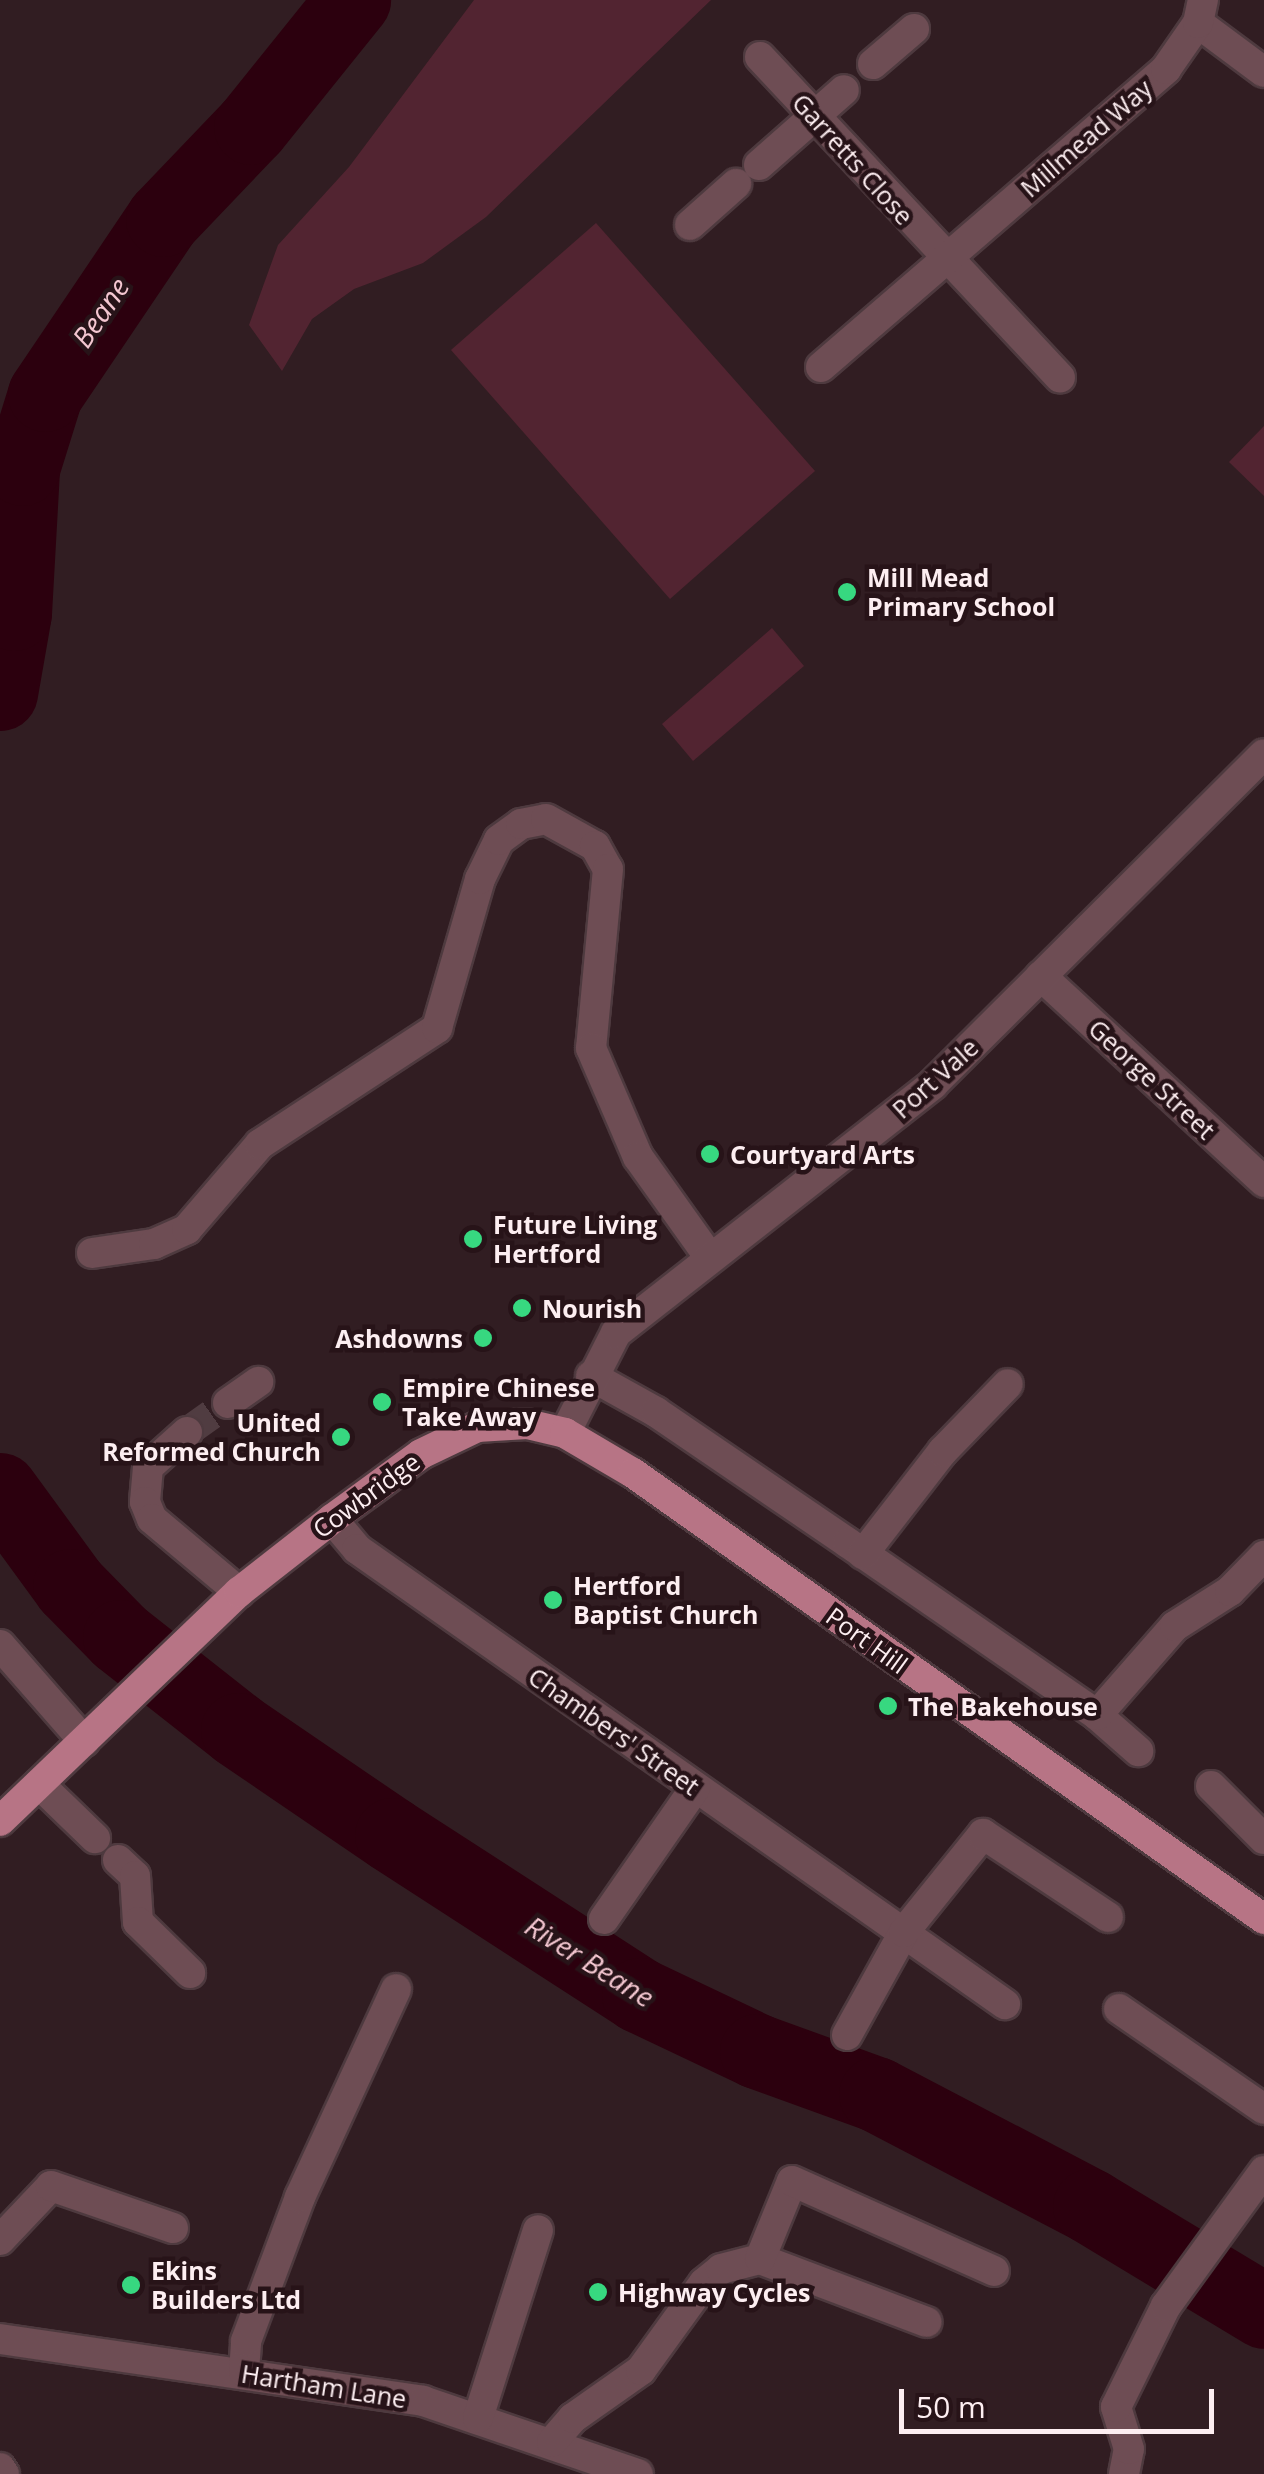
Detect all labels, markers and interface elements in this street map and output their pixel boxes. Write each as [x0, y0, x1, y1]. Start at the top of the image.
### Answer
street label: Millmead Way [1014, 73, 1158, 203]
street label: Garretts Close [786, 87, 920, 231]
water label: Beane [65, 271, 135, 353]
place label: Mill Mead Primary School [867, 563, 1055, 622]
marker: Mill Mead Primary School [836, 581, 858, 603]
street label: George Street [1083, 1013, 1221, 1145]
street label: Port Vale [886, 1032, 984, 1124]
place label: Courtyard Arts [730, 1139, 915, 1169]
marker: Courtyard Arts [699, 1143, 721, 1165]
place label: Future Living Hertford [493, 1210, 657, 1269]
marker: Future Living Hertford [462, 1228, 484, 1250]
place label: Nourish [542, 1293, 642, 1323]
marker: Nourish [511, 1297, 533, 1319]
place label: Ashdowns [335, 1323, 463, 1353]
marker: Ashdowns [472, 1327, 494, 1349]
place label: Empire Chinese Take Away [402, 1373, 595, 1432]
marker: Empire Chinese Take Away [371, 1391, 393, 1413]
place label: United Reformed Church [102, 1408, 321, 1467]
marker: United Reformed Church [330, 1426, 352, 1448]
street label: Cowbridge [307, 1446, 425, 1544]
place label: Hertford Baptist Church [573, 1571, 758, 1630]
marker: Hertford Baptist Church [542, 1589, 564, 1611]
street label: Port Hill [821, 1601, 913, 1679]
street label: Chambers' Street [523, 1661, 705, 1801]
place label: The Bakehouse [908, 1691, 1098, 1721]
marker: The Bakehouse [877, 1695, 899, 1717]
water label: River Beane [520, 1908, 660, 2014]
place label: Ekins Builders Ltd [151, 2256, 301, 2315]
marker: Ekins Builders Ltd [120, 2274, 142, 2296]
place label: Highway Cycles [618, 2277, 810, 2307]
marker: Highway Cycles [587, 2281, 609, 2303]
street label: Hartham Lane [239, 2358, 409, 2414]
scale bar [904, 2369, 1219, 2431]
text: 50 m [916, 2386, 986, 2427]

